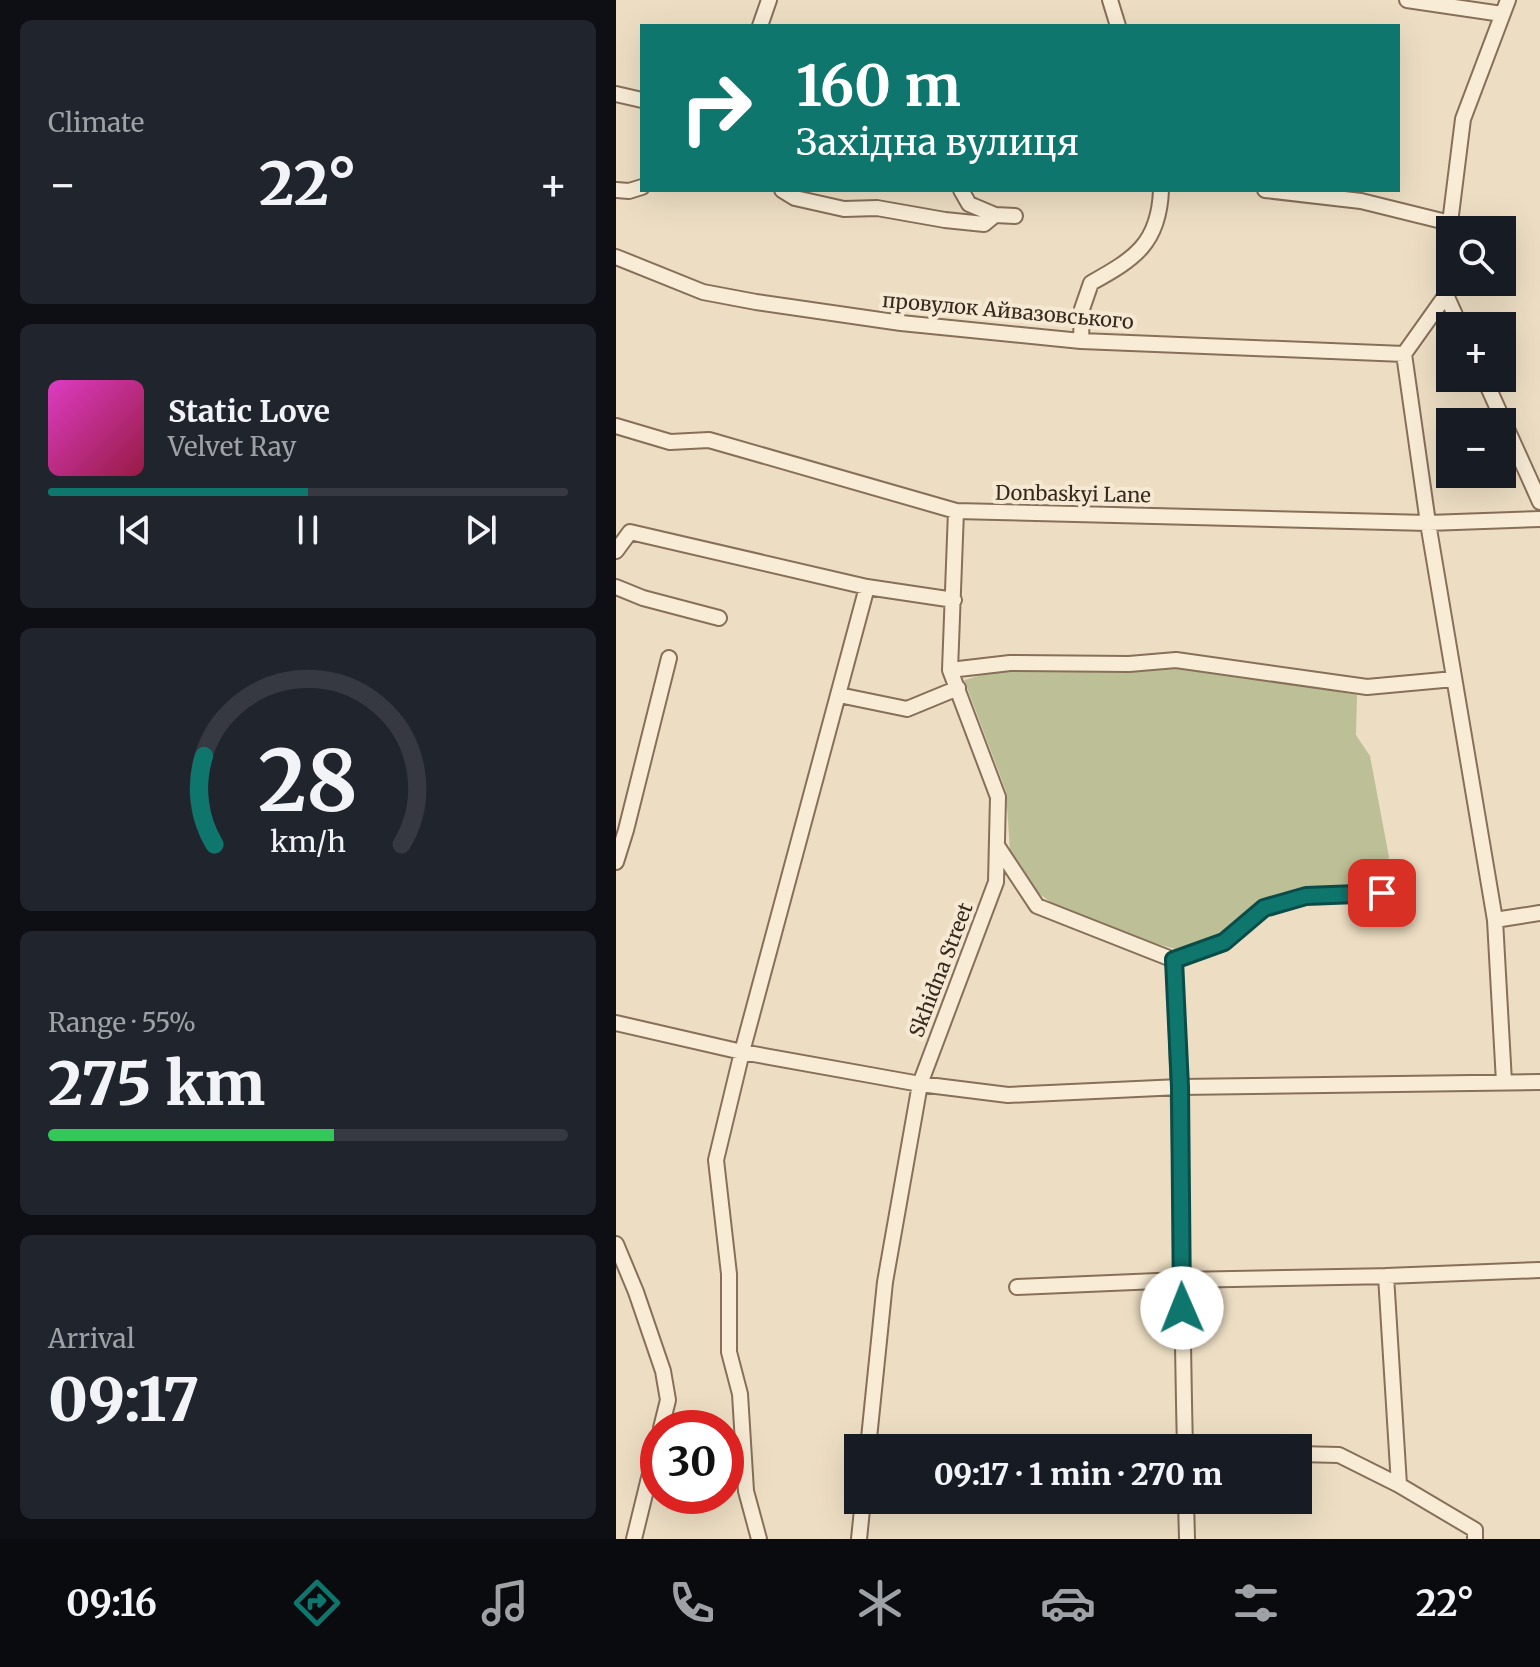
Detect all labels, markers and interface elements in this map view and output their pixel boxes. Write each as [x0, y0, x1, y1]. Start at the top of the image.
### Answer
text: 160 m [796, 51, 961, 121]
icon: right [664, 56, 768, 160]
text: Climate [48, 106, 144, 139]
text: Західна вулиця [796, 120, 1079, 165]
text: 22° [259, 146, 357, 221]
text: − [48, 157, 77, 212]
text: + [539, 157, 568, 212]
map controls [1436, 216, 1516, 488]
button: search [1436, 216, 1516, 296]
street label: провулок Айвазовського [881, 287, 1135, 334]
button: + [1436, 312, 1516, 392]
text: Static Love [168, 392, 330, 430]
button: − [1436, 408, 1516, 488]
text: Velvet Ray [168, 430, 296, 463]
street label: Donbaskyi Lane [995, 480, 1151, 507]
icon: previous [113, 508, 157, 552]
icon: pause [286, 508, 330, 552]
icon: next [459, 508, 503, 552]
text: 28 [258, 729, 358, 834]
text: km/h [270, 825, 346, 861]
pin [1348, 859, 1416, 927]
icon: arrive [1360, 871, 1404, 915]
street label: Skhidna Street [903, 899, 978, 1041]
text: Range · 55% [48, 1006, 196, 1039]
text: 275 km [48, 1046, 265, 1121]
position arrow [1140, 1266, 1224, 1350]
text: Arrival [48, 1322, 135, 1355]
text: 09:17 [48, 1362, 199, 1437]
speed limit sign: 30 [640, 1410, 744, 1514]
text: 09:17 · 1 min · 270 m [934, 1455, 1222, 1493]
icon: directions [289, 1575, 345, 1631]
icon: music [477, 1575, 533, 1631]
icon: phone [664, 1575, 720, 1631]
icon: climate [852, 1575, 908, 1631]
icon: car [1040, 1575, 1096, 1631]
icon: filters [1228, 1575, 1284, 1631]
text: 09:16 [66, 1581, 157, 1626]
text: 22° [1416, 1581, 1474, 1626]

